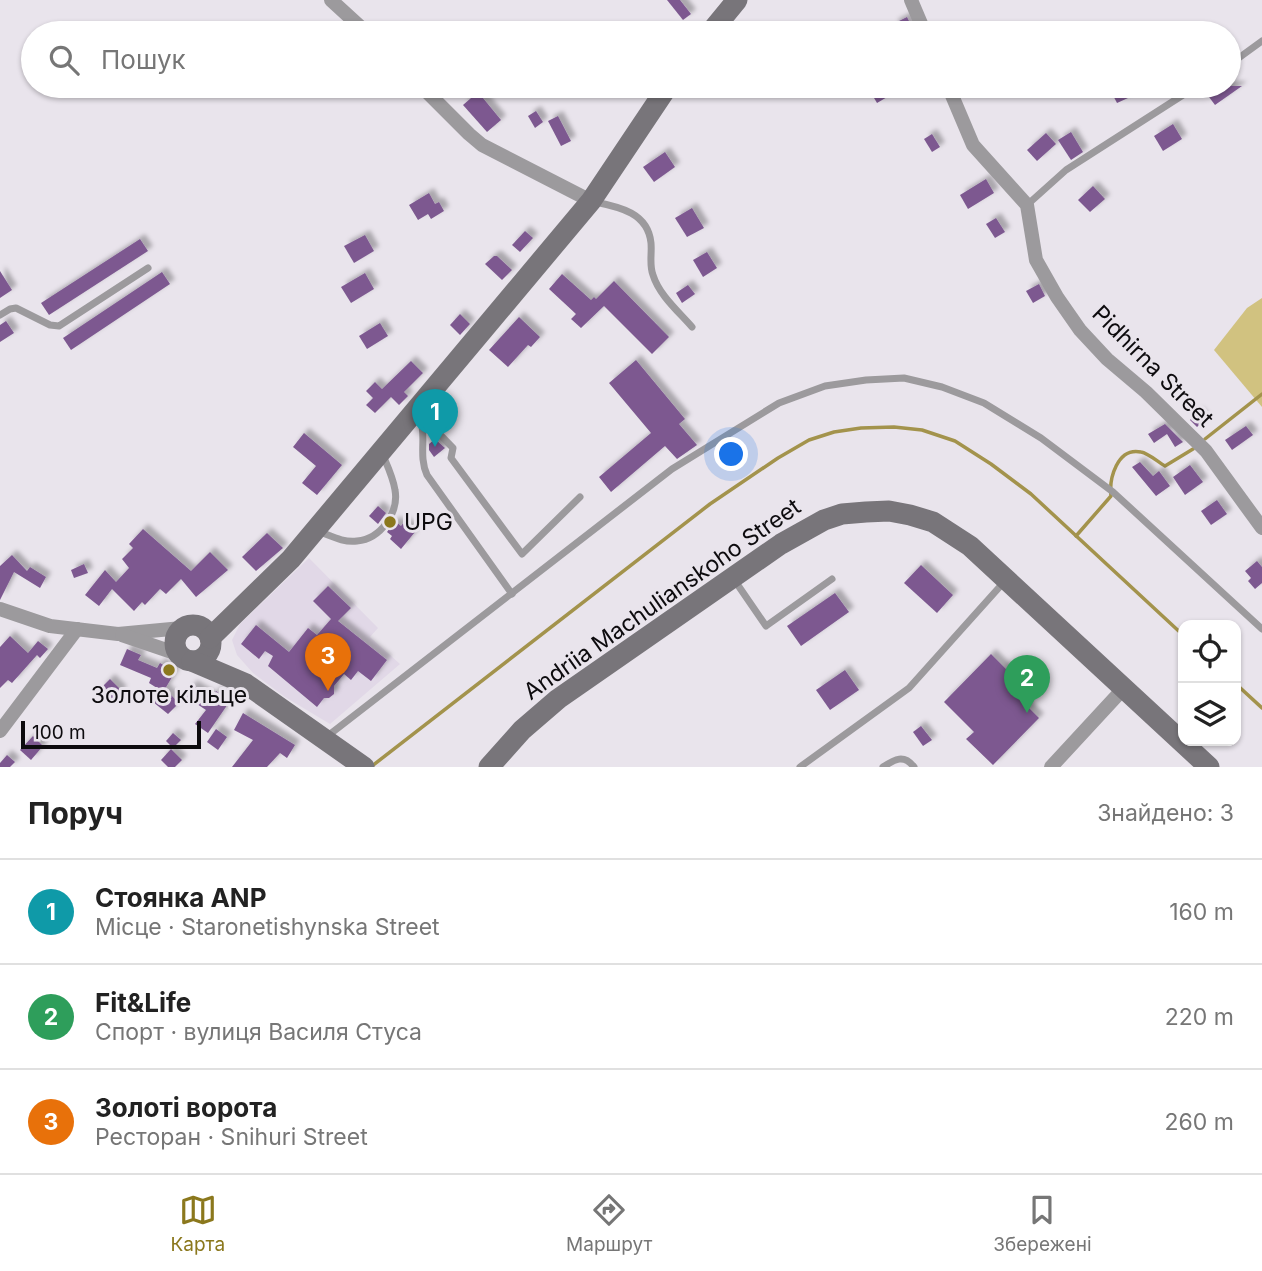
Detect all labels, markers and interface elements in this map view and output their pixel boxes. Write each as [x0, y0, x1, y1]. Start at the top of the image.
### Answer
search box [21, 21, 1241, 98]
icon: search [45, 41, 83, 79]
text: Пошук [101, 44, 186, 75]
street label: Pidhirna Street [1086, 299, 1220, 433]
pin: 1 [412, 389, 458, 447]
your location [714, 437, 748, 471]
street label: Andriia Machulianskoho Street [518, 492, 806, 706]
place label: UPG [404, 508, 453, 536]
marker: UPG [382, 514, 398, 530]
map controls [1178, 620, 1241, 746]
button: locate [1178, 620, 1241, 683]
pin: 3 [305, 633, 351, 691]
pin: 2 [1004, 655, 1050, 713]
marker: Золоте кільце [161, 662, 177, 678]
place label: Золоте кільце [91, 681, 247, 709]
button: layers [1178, 683, 1241, 746]
scale bar [21, 718, 201, 750]
text: 100 m [32, 721, 86, 744]
text: Поруч [28, 795, 123, 831]
text: Знайдено: 3 [1097, 799, 1234, 827]
text: Стоянка ANP [95, 882, 267, 913]
text: 1 [46, 898, 56, 926]
text: 160 m [1169, 898, 1234, 926]
text: Місце · Staronetishynska Street [95, 913, 440, 941]
text: Fit&Life [95, 987, 191, 1018]
text: 2 [44, 1003, 58, 1031]
text: 220 m [1165, 1003, 1234, 1031]
text: Спорт · вулиця Василя Стуса [95, 1018, 422, 1046]
text: Золоті ворота [95, 1092, 277, 1123]
text: 3 [44, 1108, 58, 1136]
text: 260 m [1165, 1108, 1234, 1136]
text: Ресторан · Snihuri Street [95, 1123, 368, 1151]
tab: Карта [171, 1191, 225, 1256]
tab: Маршрут [566, 1191, 652, 1256]
tab: Збережені [993, 1191, 1092, 1256]

